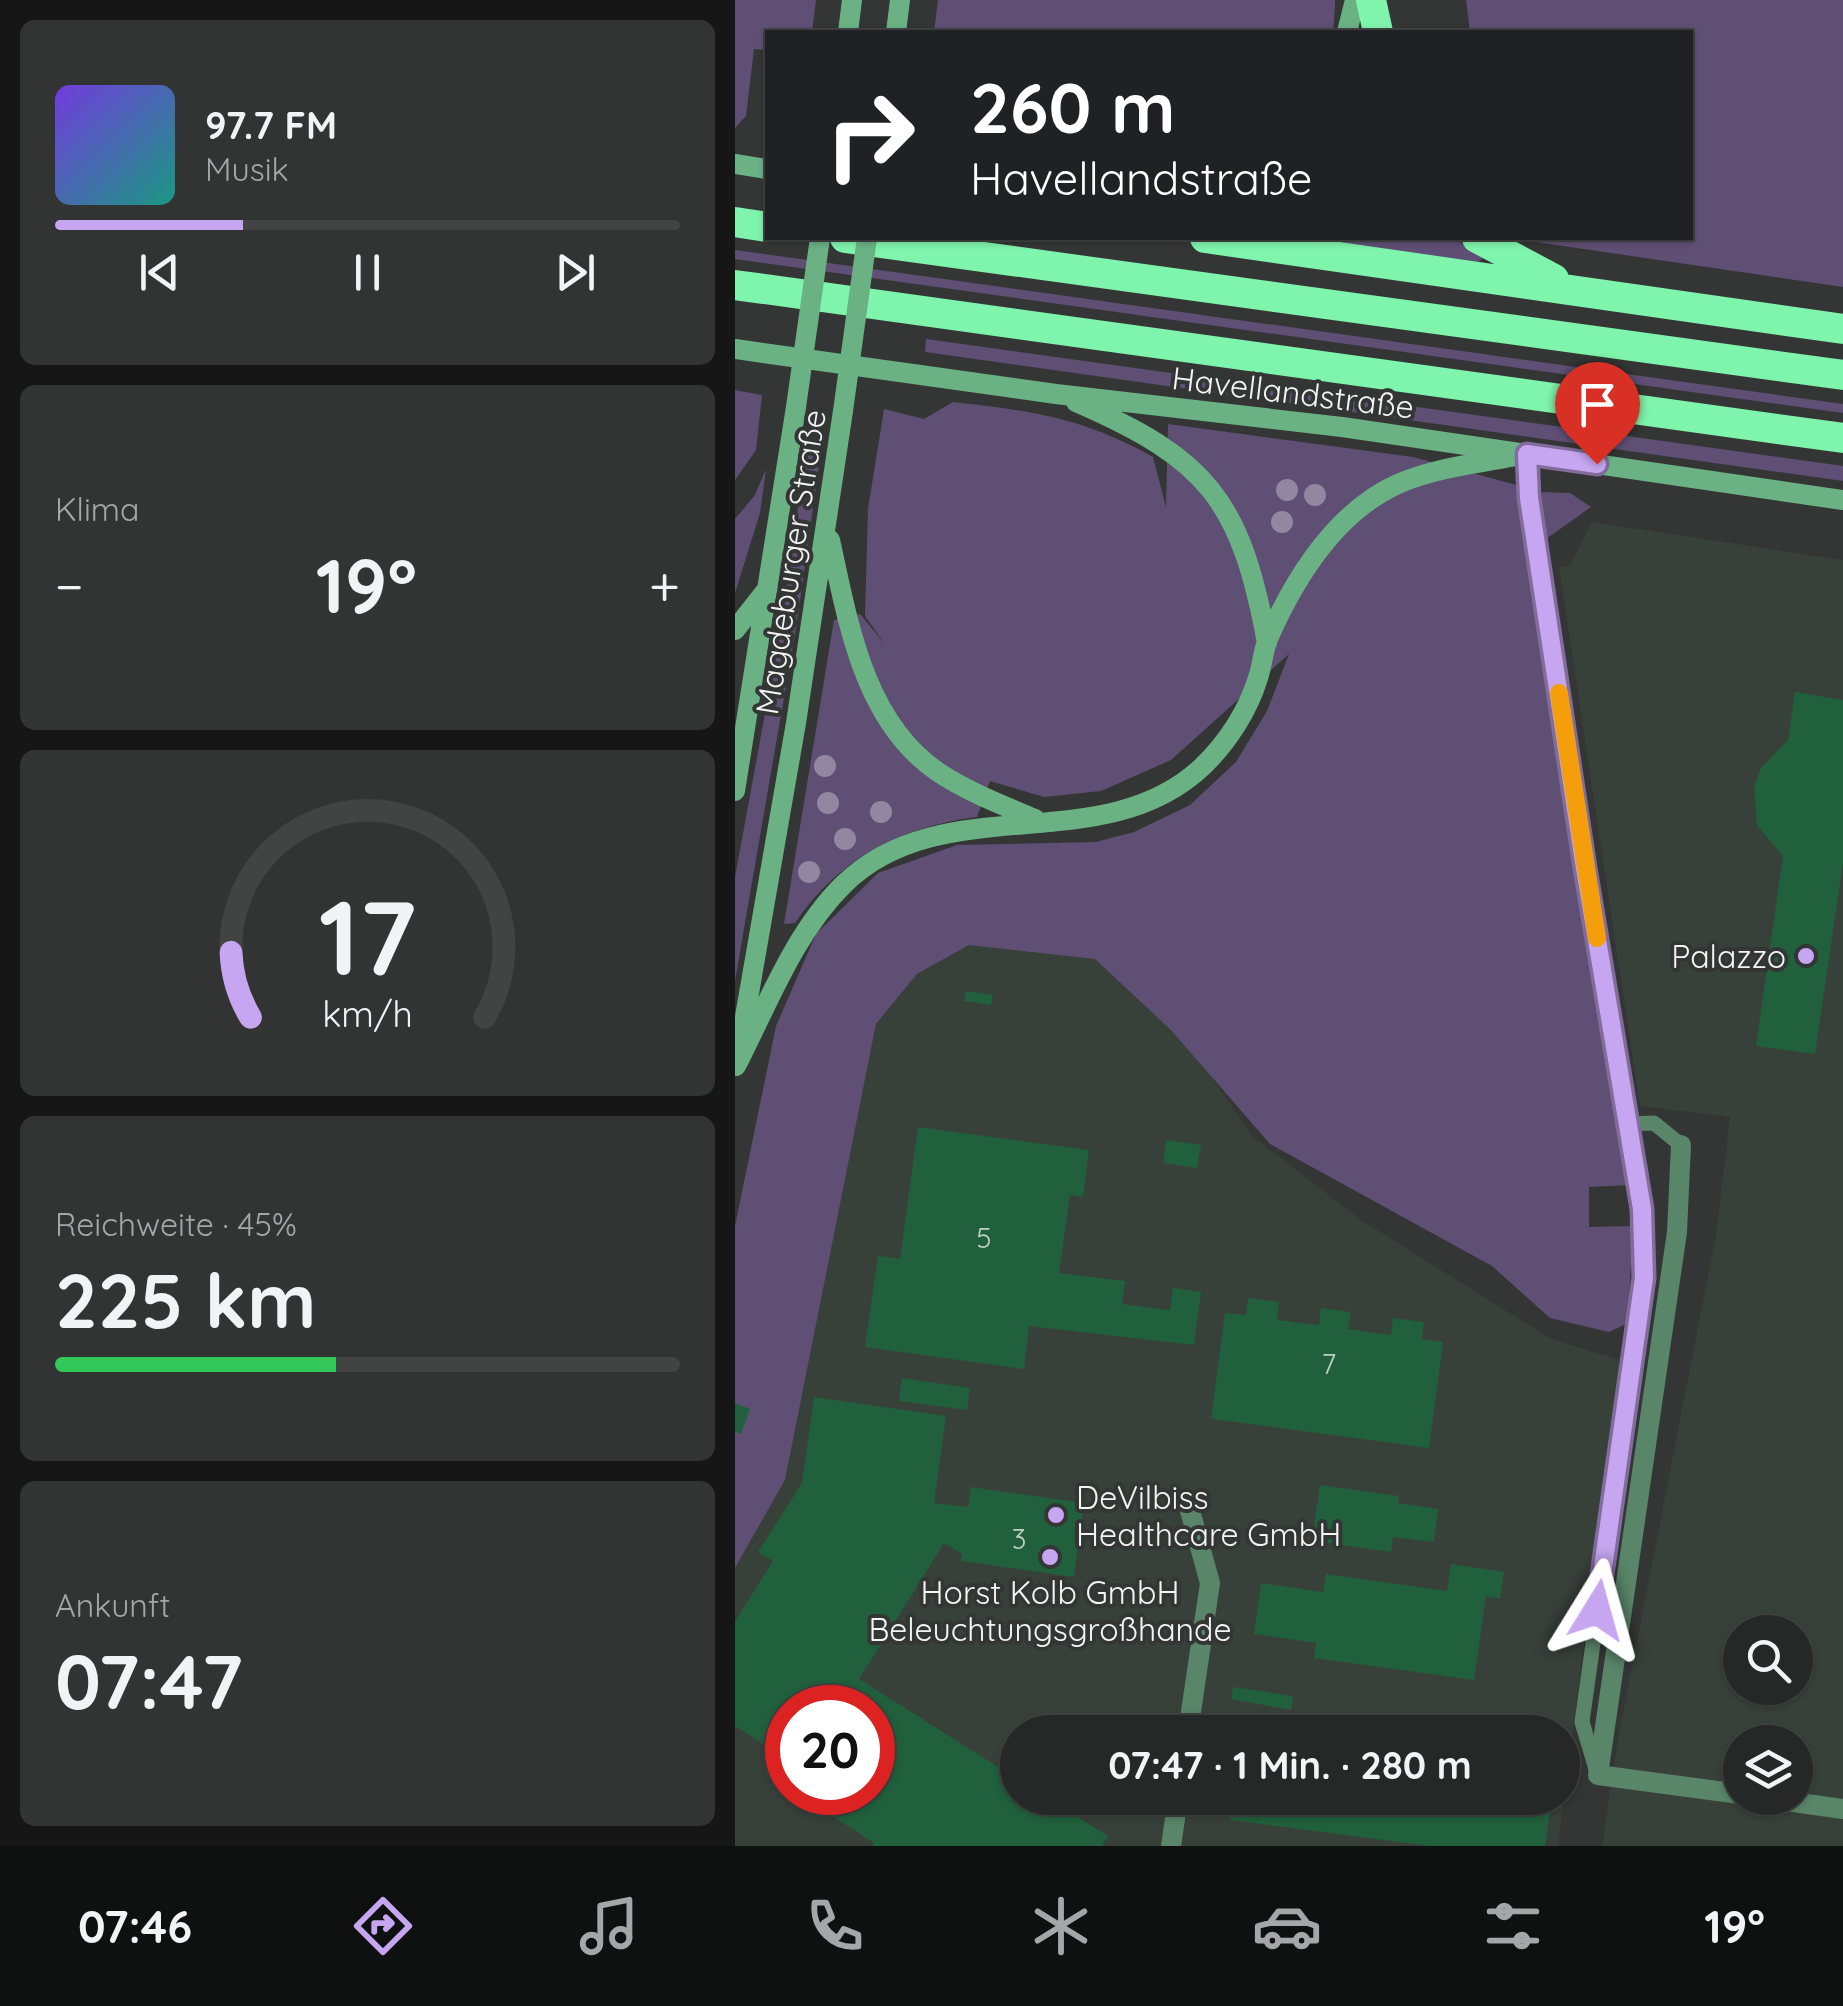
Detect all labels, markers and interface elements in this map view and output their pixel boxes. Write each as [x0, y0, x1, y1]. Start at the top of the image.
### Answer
text: 260 m [970, 63, 1176, 151]
icon: right [805, 70, 935, 200]
text: 97.7 FM [205, 101, 337, 149]
text: Musik [205, 149, 289, 189]
text: Havellandstraße [970, 150, 1313, 206]
icon: previous [132, 245, 187, 300]
icon: pause [340, 245, 395, 300]
icon: next [548, 245, 603, 300]
street label: Havellandstraße [1170, 357, 1416, 427]
pin [1555, 362, 1640, 465]
icon: arrive [1570, 377, 1625, 432]
street label: Magdeburger Straße [746, 407, 834, 717]
text: Klima [55, 489, 139, 529]
text: 19° [316, 538, 417, 632]
text: − [55, 551, 84, 620]
text: + [649, 551, 680, 620]
text: 17 [319, 871, 416, 1001]
place label: Palazzo [1671, 936, 1786, 976]
marker: Palazzo [1795, 945, 1817, 967]
text: km/h [322, 991, 413, 1036]
text: Reichweite · 45% [55, 1204, 297, 1244]
house number: 5 [976, 1220, 992, 1255]
text: 225 km [55, 1253, 316, 1347]
house number: 7 [1322, 1346, 1336, 1381]
place label: DeVilbiss Healthcare GmbH [1076, 1477, 1341, 1554]
marker: DeVilbiss Healthcare GmbH [1045, 1504, 1067, 1526]
house number: 3 [1012, 1521, 1026, 1556]
marker: Horst Kolb GmbH Beleuchtungsgroßhande [1039, 1546, 1061, 1568]
position arrow [1545, 1558, 1649, 1662]
place label: Horst Kolb GmbH Beleuchtungsgroßhande [868, 1572, 1232, 1649]
text: Ankunft [55, 1585, 170, 1625]
map controls [1723, 1615, 1813, 1815]
button: search [1723, 1615, 1813, 1705]
text: 07:47 [55, 1634, 243, 1728]
speed limit sign: 20 [765, 1685, 895, 1815]
button: layers [1723, 1725, 1813, 1815]
text: 07:47 · 1 Min. · 280 m [1108, 1741, 1472, 1789]
icon: directions [348, 1891, 418, 1961]
icon: music [574, 1891, 644, 1961]
icon: phone [800, 1891, 870, 1961]
icon: climate [1026, 1891, 1096, 1961]
icon: car [1252, 1891, 1322, 1961]
icon: filters [1478, 1891, 1548, 1961]
text: 07:46 [78, 1898, 192, 1954]
text: 19° [1704, 1898, 1765, 1954]

